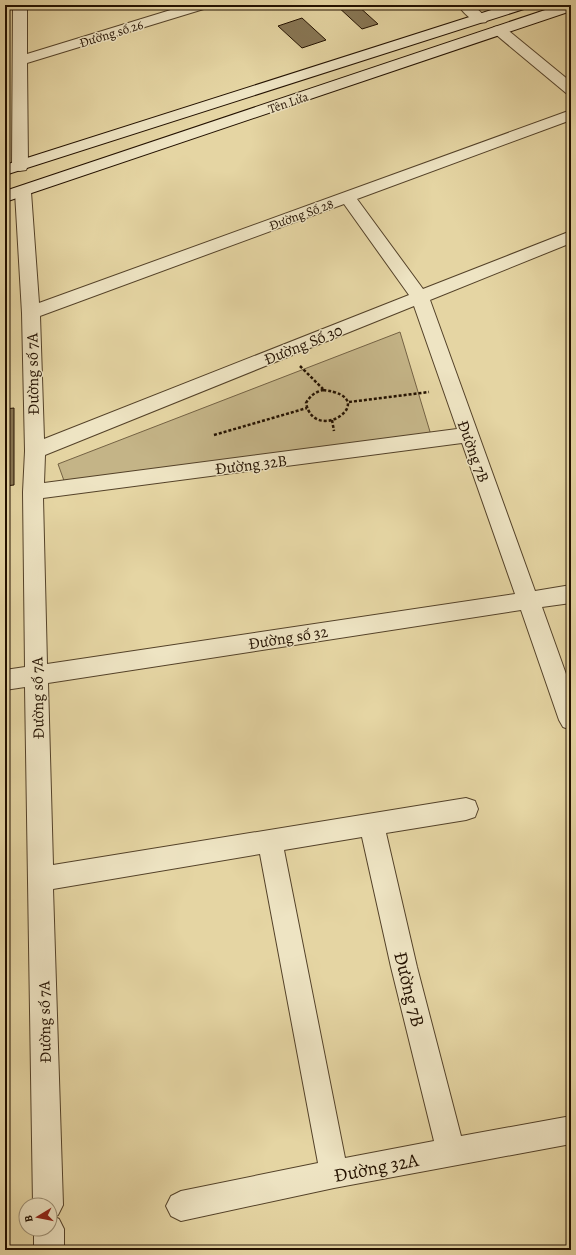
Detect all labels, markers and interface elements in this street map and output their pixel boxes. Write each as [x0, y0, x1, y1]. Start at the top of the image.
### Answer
street label: Đường số 26 [77, 16, 145, 51]
street label: Tên Lửa [266, 88, 311, 117]
street label: Đường Số 28 [267, 195, 336, 234]
street label: Đường Số 30 [261, 319, 346, 371]
street label: Đường số 7A [21, 332, 45, 415]
street label: Đường 7B [452, 417, 494, 486]
street label: Đường 32B [214, 450, 288, 480]
street label: Đường số 32 [247, 621, 330, 655]
street label: Đường số 7A [26, 656, 50, 739]
street label: Đường 7B [387, 949, 431, 1030]
street label: Đường số 7A [33, 980, 57, 1063]
street label: Đường 32A [332, 1147, 422, 1189]
north arrow [18, 1197, 58, 1237]
text: B [21, 1214, 37, 1223]

